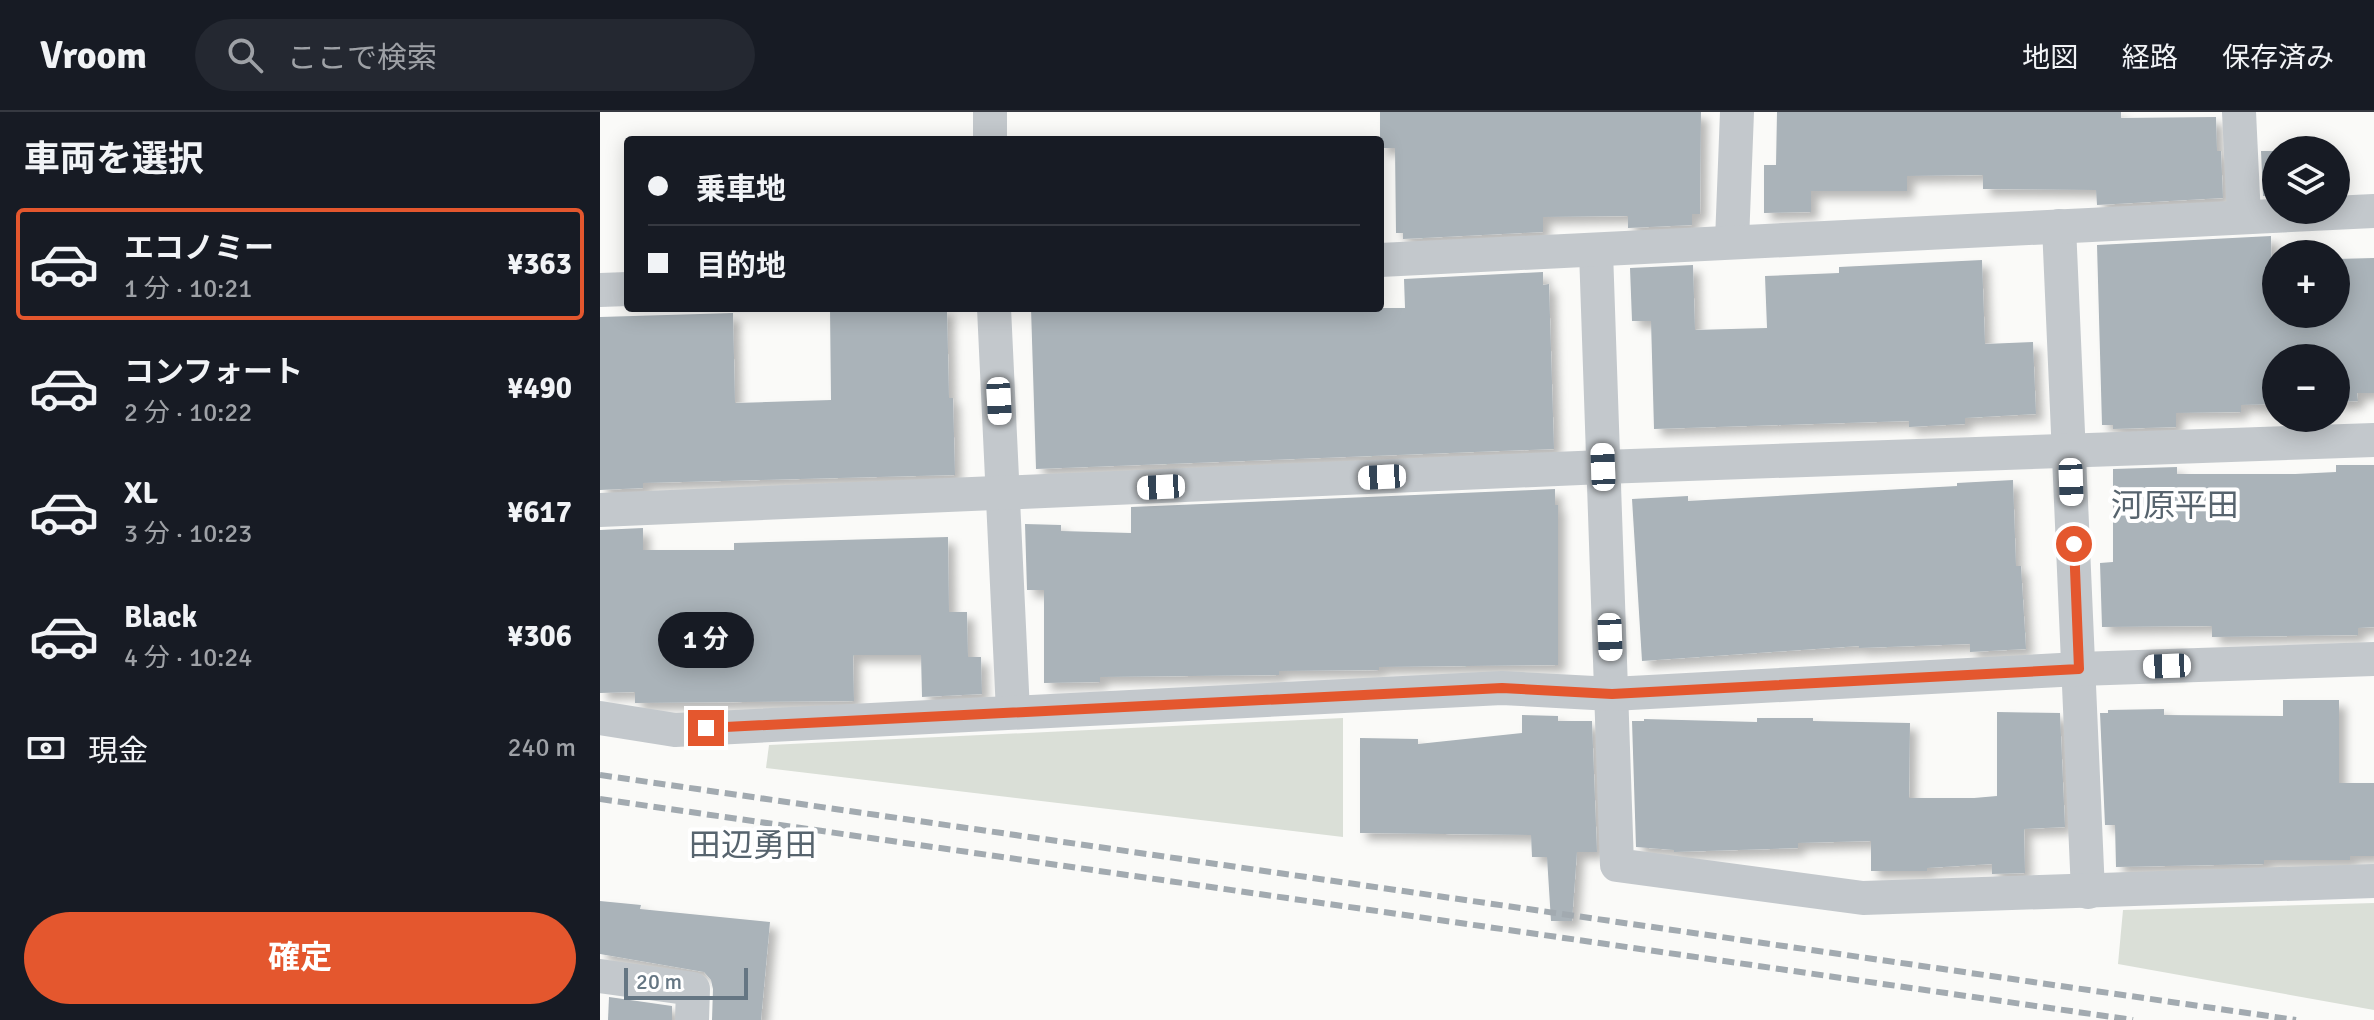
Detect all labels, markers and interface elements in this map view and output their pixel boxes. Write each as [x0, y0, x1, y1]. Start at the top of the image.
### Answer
search box [195, 19, 755, 91]
text: Vroom [40, 32, 147, 79]
icon: search [223, 33, 267, 77]
text: ここで検索 [287, 40, 437, 77]
text: 地図 [2022, 41, 2078, 75]
text: 経路 [2122, 41, 2178, 75]
text: 保存済み [2222, 41, 2334, 75]
map controls [2262, 136, 2350, 432]
button: layers [2262, 136, 2350, 224]
text: 車両を選択 [24, 137, 204, 182]
text: 乗車地 [696, 171, 786, 208]
icon: car [28, 228, 100, 300]
text: エコノミー [124, 230, 274, 267]
button: + [2262, 240, 2350, 328]
text: ¥363 [507, 246, 572, 283]
text: 目的地 [696, 248, 786, 285]
text: 1 分 · 10:21 [124, 273, 252, 305]
button: − [2262, 344, 2350, 432]
icon: car [28, 352, 100, 424]
text: コンフォート [124, 354, 303, 391]
text: ¥490 [507, 370, 572, 407]
car [986, 376, 1012, 426]
text: 2 分 · 10:22 [124, 397, 252, 429]
car [1590, 443, 1616, 491]
car [2058, 458, 2084, 506]
car [1357, 464, 1407, 490]
car [1136, 474, 1186, 500]
text: XL [124, 475, 158, 512]
icon: car [28, 476, 100, 548]
district label: 河原平田 [2111, 486, 2239, 525]
text: ¥617 [507, 494, 572, 531]
text: 3 分 · 10:23 [124, 518, 252, 550]
route start [2056, 526, 2092, 562]
text: Black [124, 599, 197, 636]
icon: car [28, 600, 100, 672]
callout: 1 分 [658, 612, 754, 668]
car [1597, 613, 1623, 661]
text: ¥306 [507, 618, 572, 655]
text: 1 分 [683, 624, 729, 656]
text: 4 分 · 10:24 [124, 642, 252, 674]
car [2143, 653, 2191, 679]
route end [688, 710, 724, 746]
icon: cash [24, 726, 68, 770]
text: 240 m [507, 732, 576, 764]
text: 現金 [88, 733, 148, 770]
district label: 田辺勇田 [689, 826, 817, 865]
button: 確定 [24, 912, 576, 1004]
scale bar [624, 964, 748, 1000]
text: 20 m [636, 968, 682, 995]

